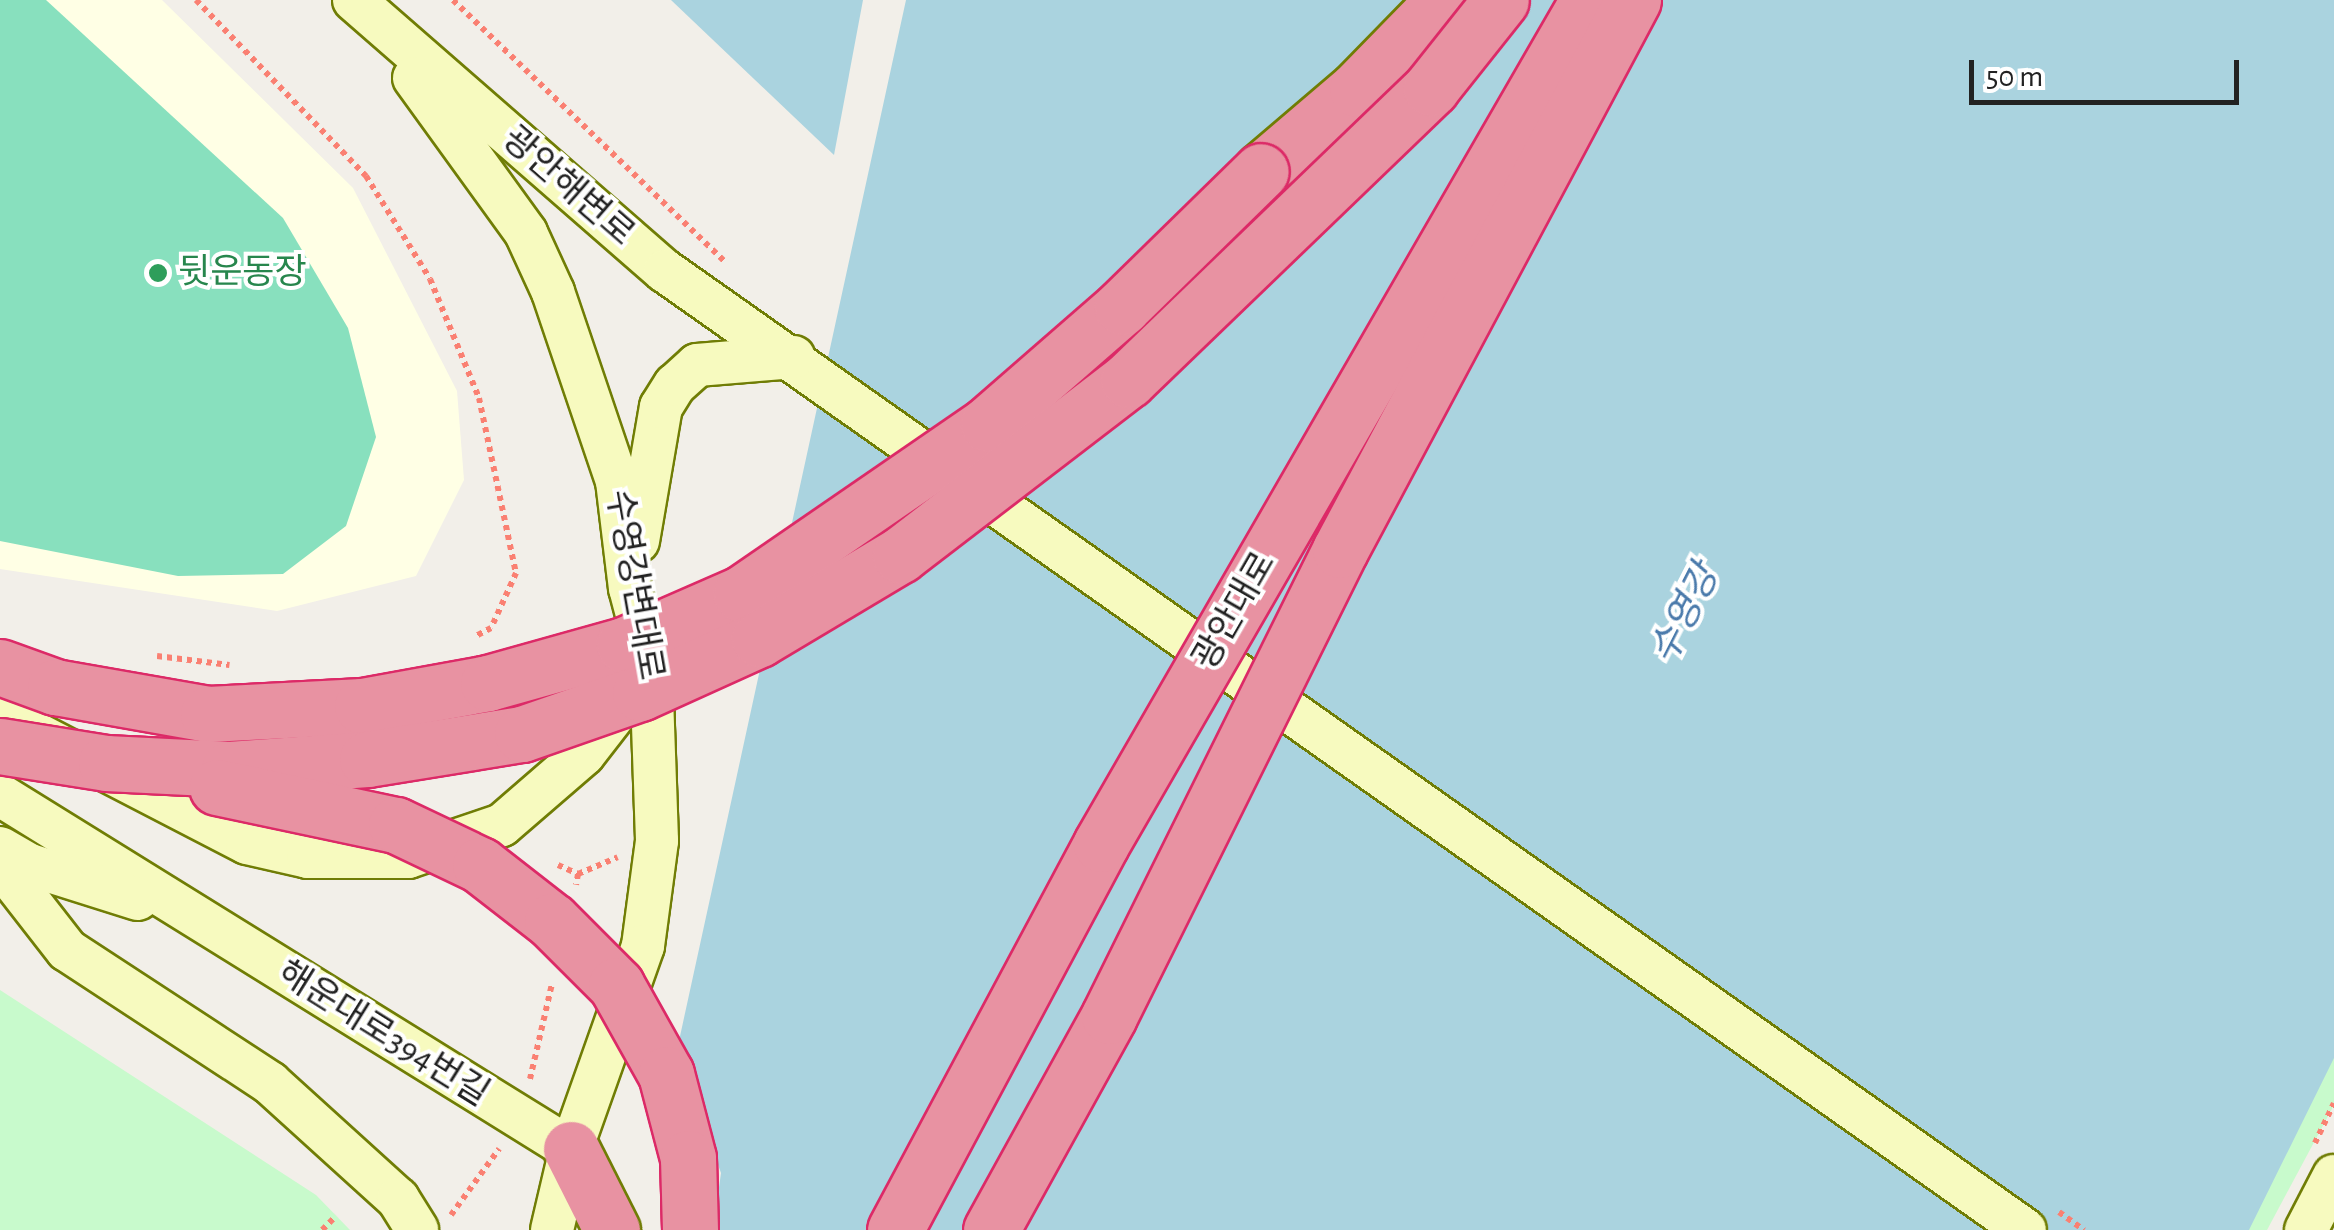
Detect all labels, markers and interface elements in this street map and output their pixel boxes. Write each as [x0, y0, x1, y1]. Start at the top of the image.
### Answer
scale bar [1974, 40, 2244, 102]
text: 50 m [1986, 62, 2043, 92]
street label: 광안해변로 [493, 118, 643, 256]
place label: 뒷운동장 [178, 252, 307, 294]
marker: 뒷운동장 [147, 262, 169, 284]
street label: 수영강변대로 [597, 486, 671, 684]
street label: 광안대로 [1185, 545, 1285, 677]
water label: 수영강 [1642, 558, 1730, 672]
street label: 해운대로394번길 [270, 952, 496, 1116]

